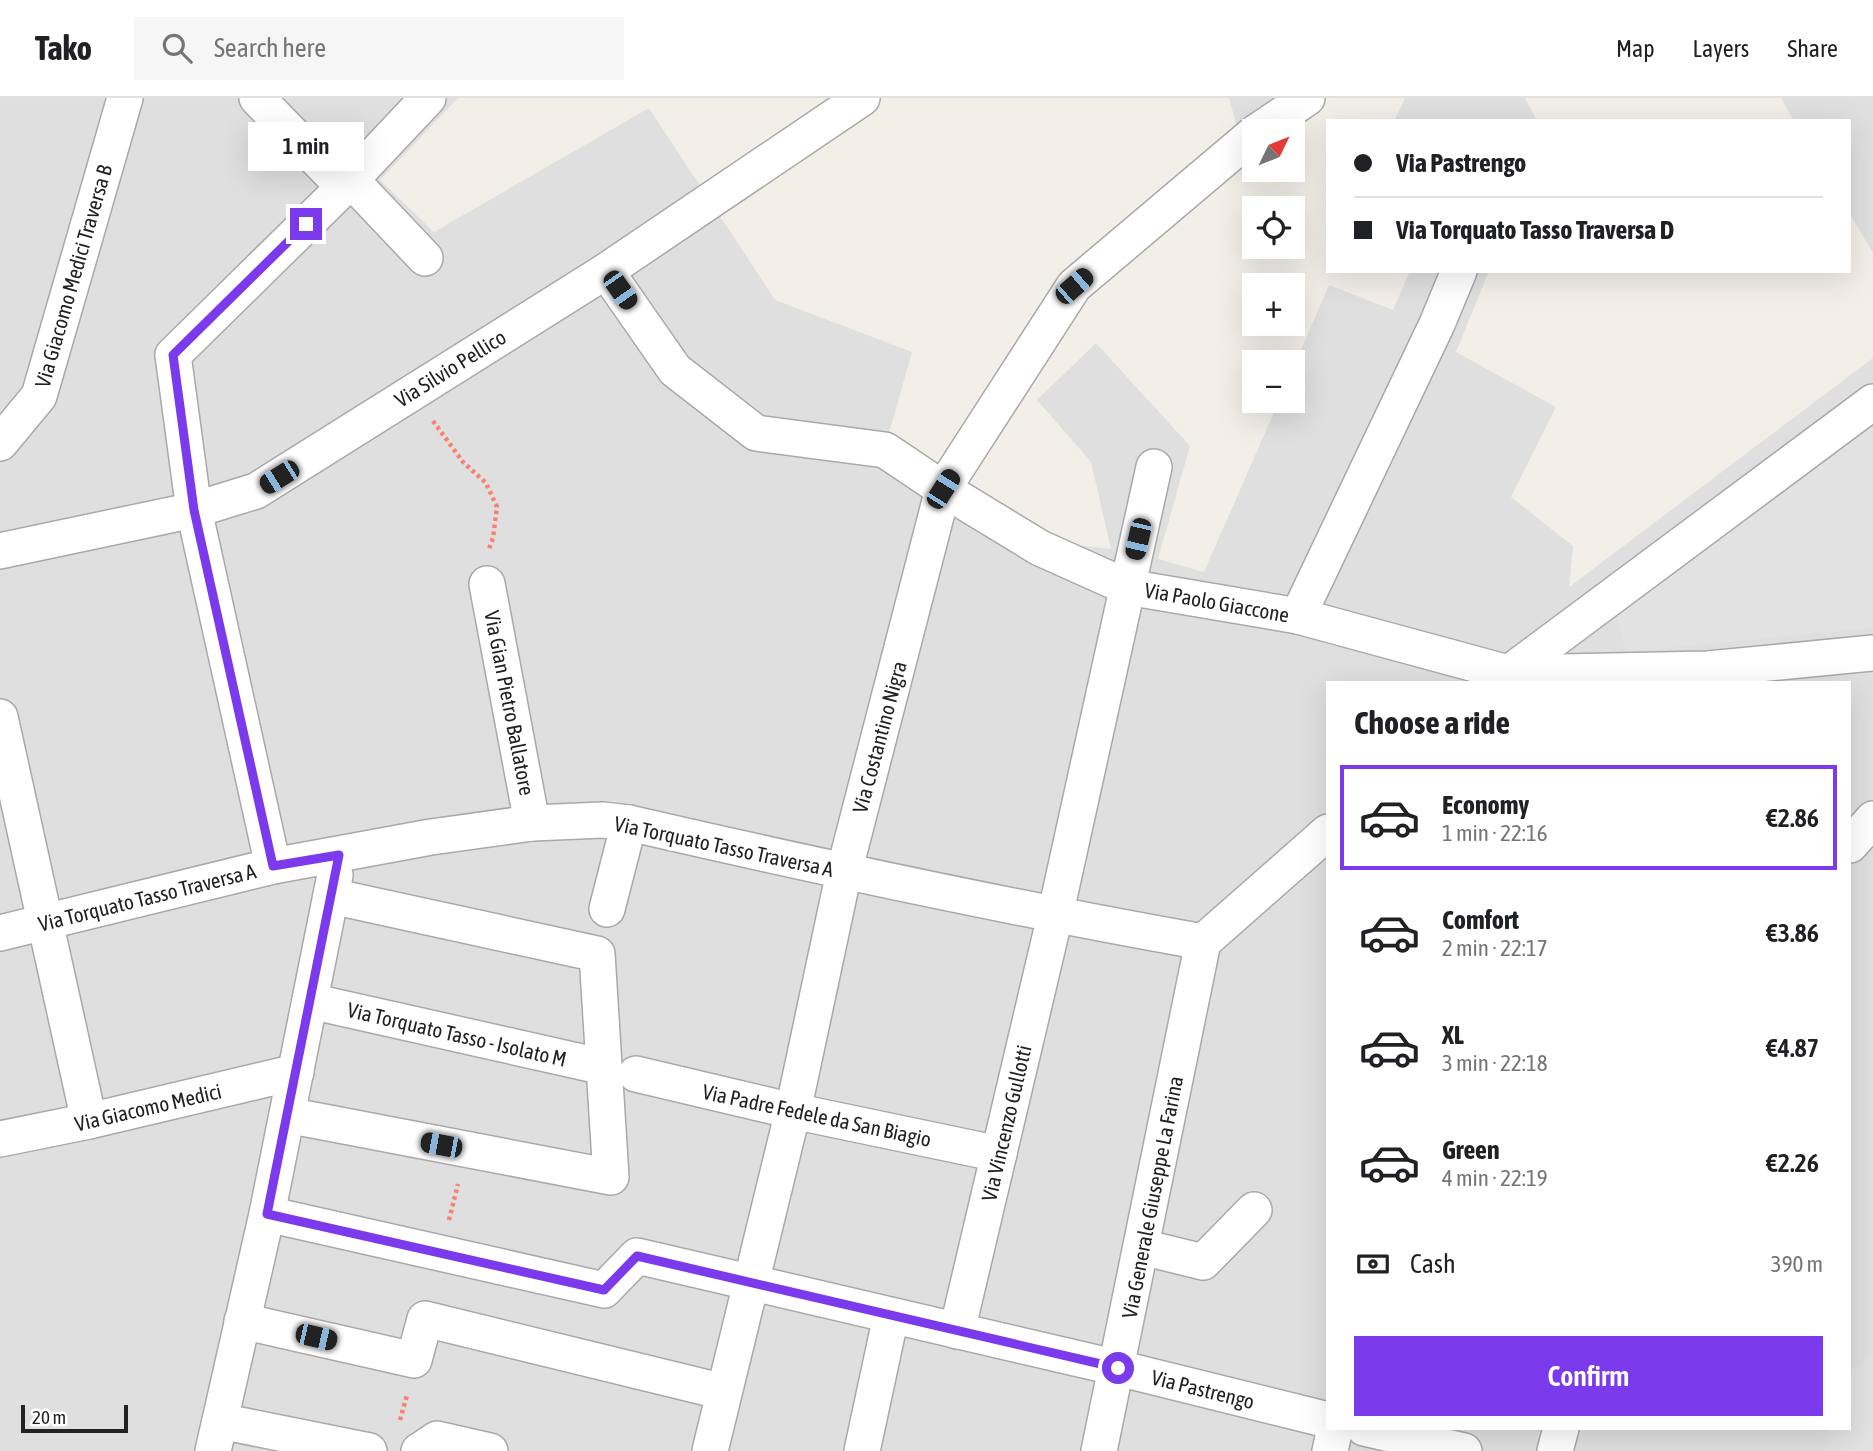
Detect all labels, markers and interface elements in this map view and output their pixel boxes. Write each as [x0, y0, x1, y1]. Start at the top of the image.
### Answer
search box [134, 17, 624, 80]
text: Tako [35, 29, 92, 67]
icon: search [158, 29, 196, 67]
text: Search here [214, 33, 326, 63]
text: Map [1616, 35, 1655, 62]
text: Layers [1693, 35, 1749, 62]
text: Share [1787, 35, 1838, 62]
north arrow [1242, 119, 1306, 182]
map controls [1242, 119, 1305, 413]
callout: 1 min [248, 122, 364, 172]
text: 1 min [283, 133, 329, 159]
text: Via Pastrengo [1396, 148, 1526, 178]
street label: Via Giacomo Medici Traversa B [30, 162, 116, 390]
button: locate [1242, 196, 1305, 259]
route end [290, 208, 322, 240]
text: Via Torquato Tasso Traversa D [1396, 215, 1674, 245]
car [1052, 264, 1097, 308]
car [600, 267, 641, 313]
button: + [1242, 273, 1305, 336]
street label: Via Silvio Pellico [390, 324, 510, 412]
button: − [1242, 350, 1305, 413]
car [256, 457, 303, 497]
car [923, 466, 964, 512]
car [1124, 516, 1153, 562]
street label: Via Paolo Giaccone [1143, 577, 1291, 627]
street label: Via Gian Pietro Ballatore [480, 609, 540, 797]
street label: Via Costantino Nigra [847, 659, 911, 815]
text: Choose a ride [1354, 704, 1510, 741]
icon: car [1358, 786, 1421, 849]
text: Economy [1442, 790, 1529, 820]
text: €2.86 [1766, 803, 1819, 833]
street label: Via Torquato Tasso Traversa A [612, 811, 836, 881]
text: 1 min · 22:16 [1442, 820, 1548, 846]
street label: Via Torquato Tasso Traversa A [36, 858, 259, 936]
icon: car [1358, 901, 1421, 964]
text: Comfort [1442, 905, 1519, 935]
text: €3.86 [1766, 918, 1819, 948]
text: 2 min · 22:17 [1442, 935, 1548, 961]
street label: Via Torquato Tasso - Isolato M [345, 997, 569, 1071]
icon: car [1358, 1016, 1421, 1079]
text: XL [1442, 1020, 1464, 1050]
text: €4.87 [1766, 1033, 1819, 1063]
street label: Via Vincenzo Gullotti [976, 1043, 1036, 1203]
text: 3 min · 22:18 [1442, 1050, 1548, 1076]
street label: Via Generale Giuseppe La Farina [1117, 1074, 1187, 1320]
street label: Via Giacomo Medici [72, 1078, 224, 1136]
street label: Via Padre Fedele da San Biagio [700, 1079, 934, 1151]
car [419, 1131, 464, 1159]
icon: car [1358, 1131, 1421, 1194]
text: Green [1442, 1135, 1500, 1165]
text: €2.26 [1766, 1148, 1819, 1178]
text: 4 min · 22:19 [1442, 1165, 1548, 1191]
icon: cash [1354, 1245, 1392, 1283]
text: Cash [1410, 1249, 1456, 1279]
text: 390 m [1771, 1251, 1823, 1277]
car [294, 1322, 339, 1352]
button: Confirm [1354, 1336, 1823, 1416]
route start [1102, 1352, 1134, 1384]
street label: Via Pastrengo [1149, 1365, 1257, 1413]
scale bar [21, 1402, 128, 1434]
text: 20 m [32, 1406, 66, 1428]

